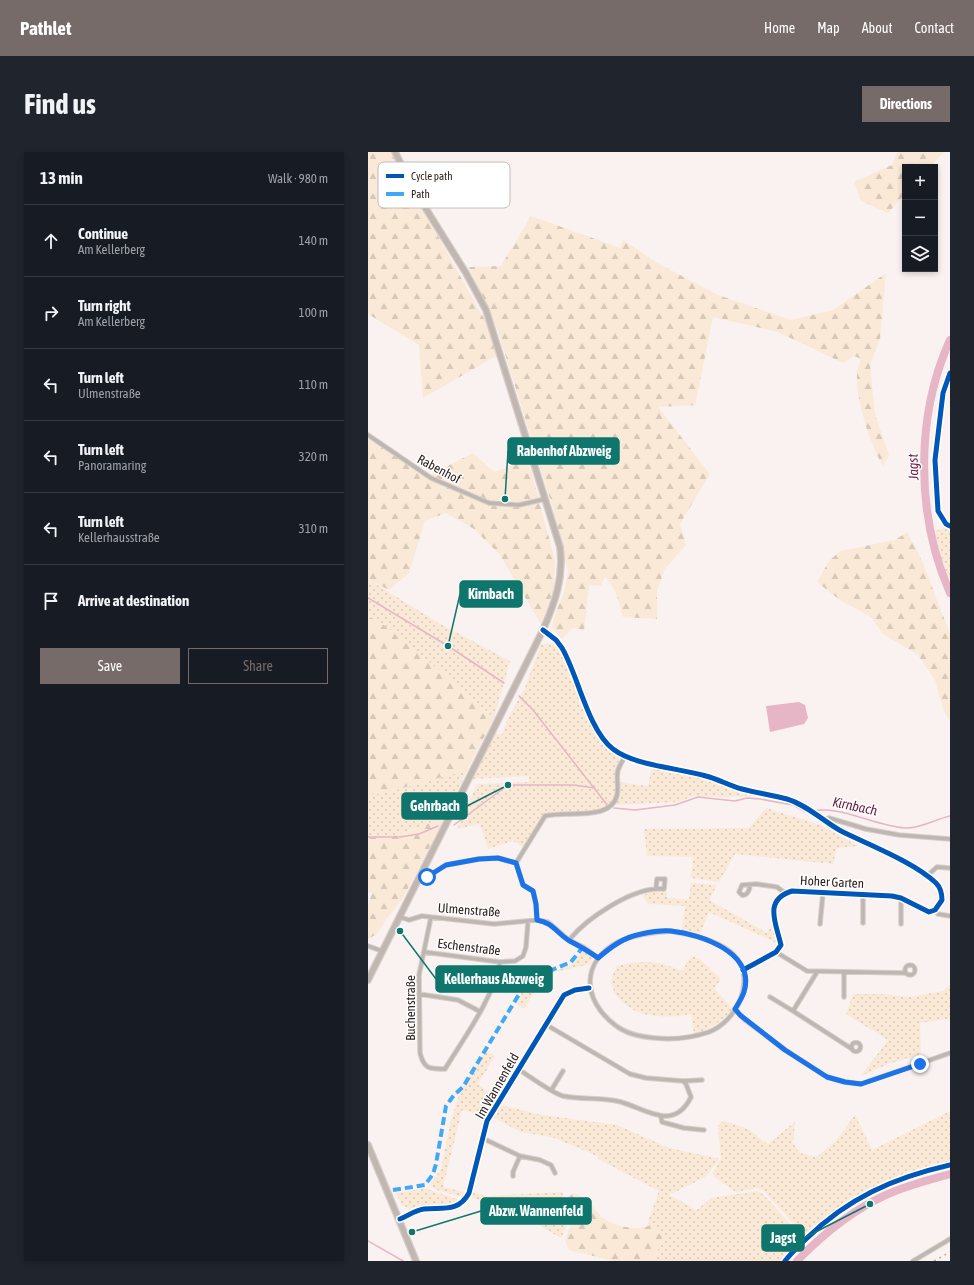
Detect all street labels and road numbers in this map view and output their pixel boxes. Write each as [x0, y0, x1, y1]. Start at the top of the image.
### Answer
street label: Rabenhof [415, 451, 464, 487]
street label: Hoher Garten [800, 873, 864, 891]
street label: Ulmenstraße [437, 900, 501, 920]
street label: Eschenstraße [437, 936, 501, 958]
street label: Buchenstraße [403, 975, 418, 1041]
street label: Im Wannenfeld [472, 1050, 522, 1122]

